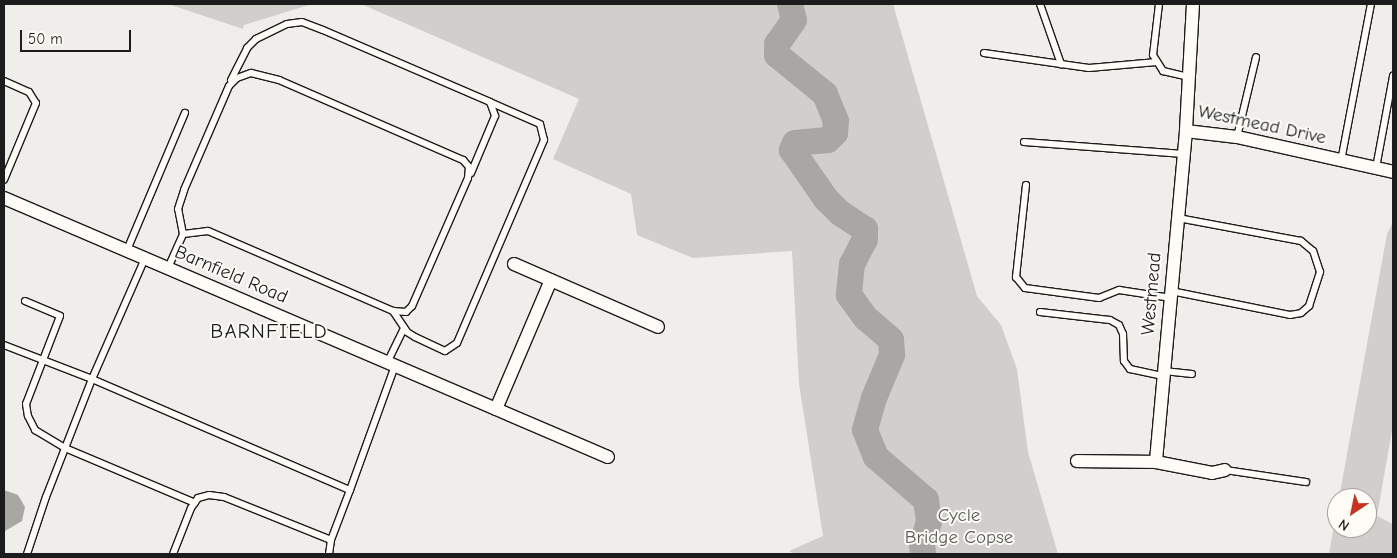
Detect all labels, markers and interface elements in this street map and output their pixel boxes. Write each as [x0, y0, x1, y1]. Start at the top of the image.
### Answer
scale bar [22, 20, 134, 52]
text: 50 m [28, 30, 63, 48]
street label: Westmead Drive [1196, 100, 1328, 150]
street label: Barnfield Road [171, 241, 291, 309]
street label: Westmead [1137, 252, 1167, 336]
district label: BARNFIELD [209, 318, 329, 344]
north arrow [1327, 488, 1377, 538]
park label: Cycle Bridge Copse [905, 505, 1013, 549]
text: N [1335, 515, 1352, 535]

